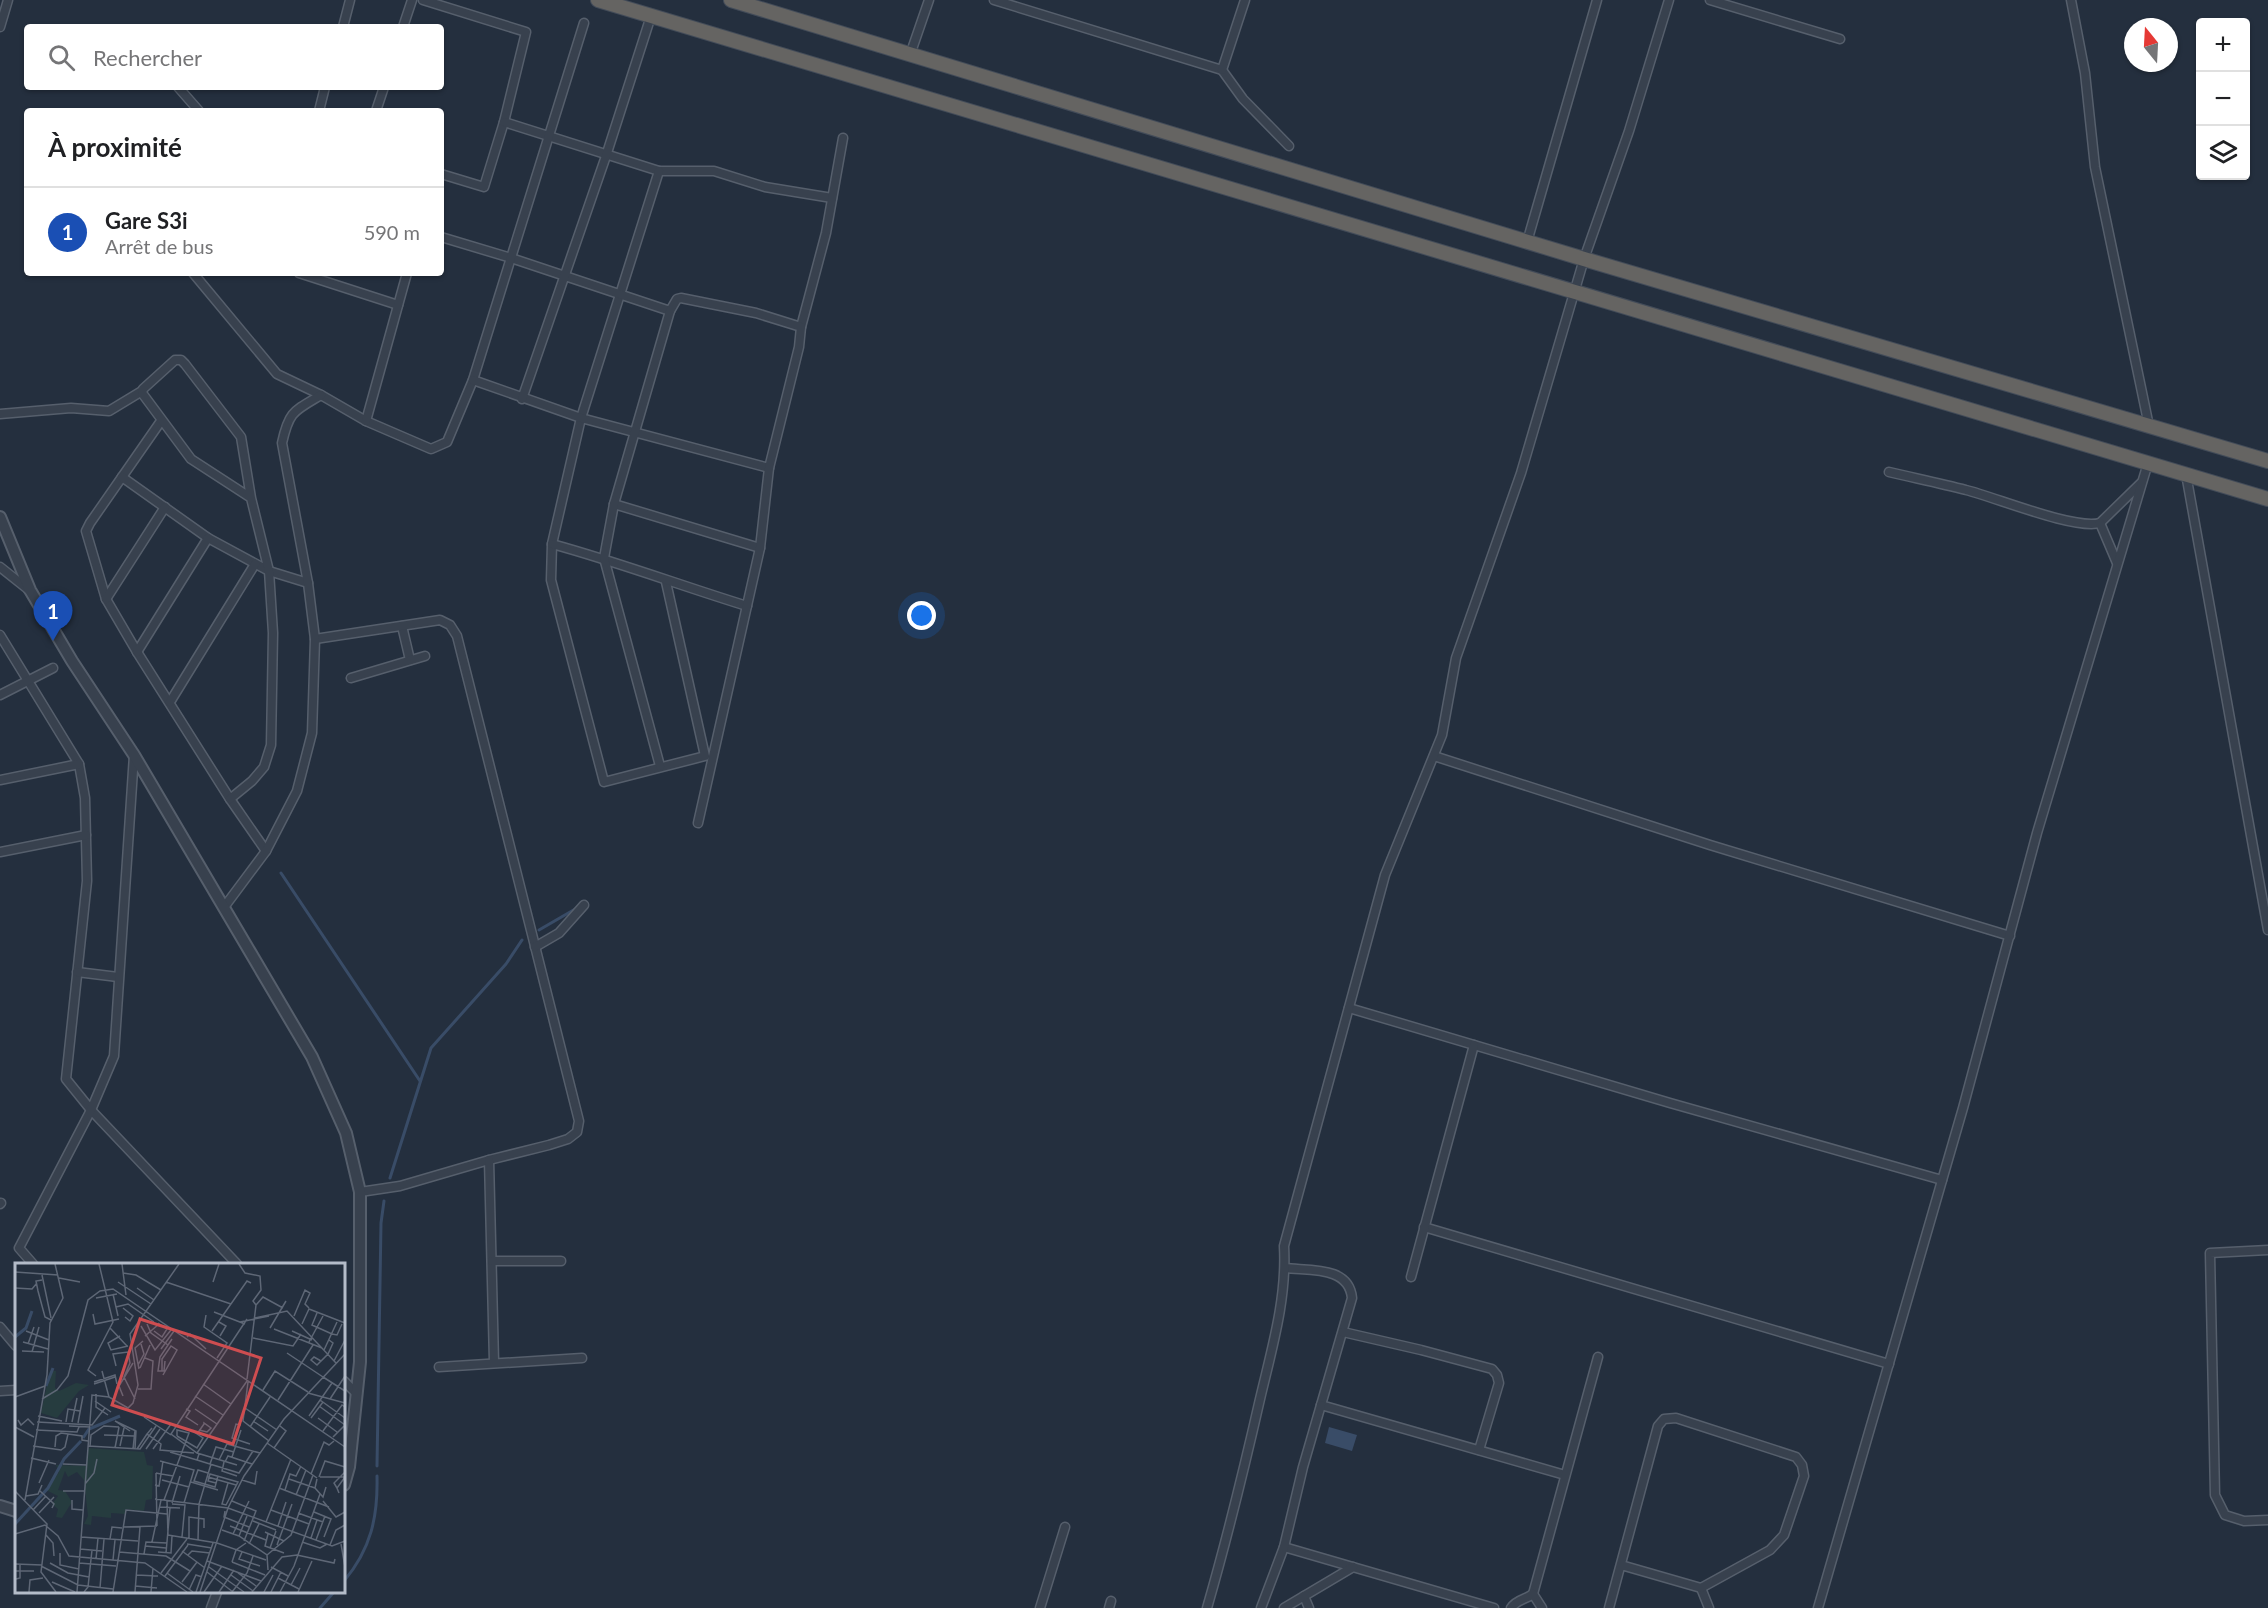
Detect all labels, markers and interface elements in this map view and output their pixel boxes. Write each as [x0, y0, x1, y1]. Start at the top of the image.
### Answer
north arrow [2124, 18, 2178, 72]
map controls [2196, 18, 2250, 180]
button: + [2196, 18, 2250, 72]
search box [24, 24, 444, 90]
icon: search [45, 41, 78, 74]
text: Rechercher [93, 44, 202, 71]
button: − [2196, 72, 2250, 126]
button: layers [2196, 126, 2250, 180]
text: À proximité [48, 131, 182, 163]
text: Gare S3i [105, 207, 188, 234]
text: 1 [62, 220, 73, 244]
text: 590 m [364, 220, 420, 244]
text: Arrêt de bus [105, 234, 213, 258]
pin: 1 [34, 592, 72, 641]
your location [907, 601, 936, 630]
inset map [15, 1263, 345, 1593]

